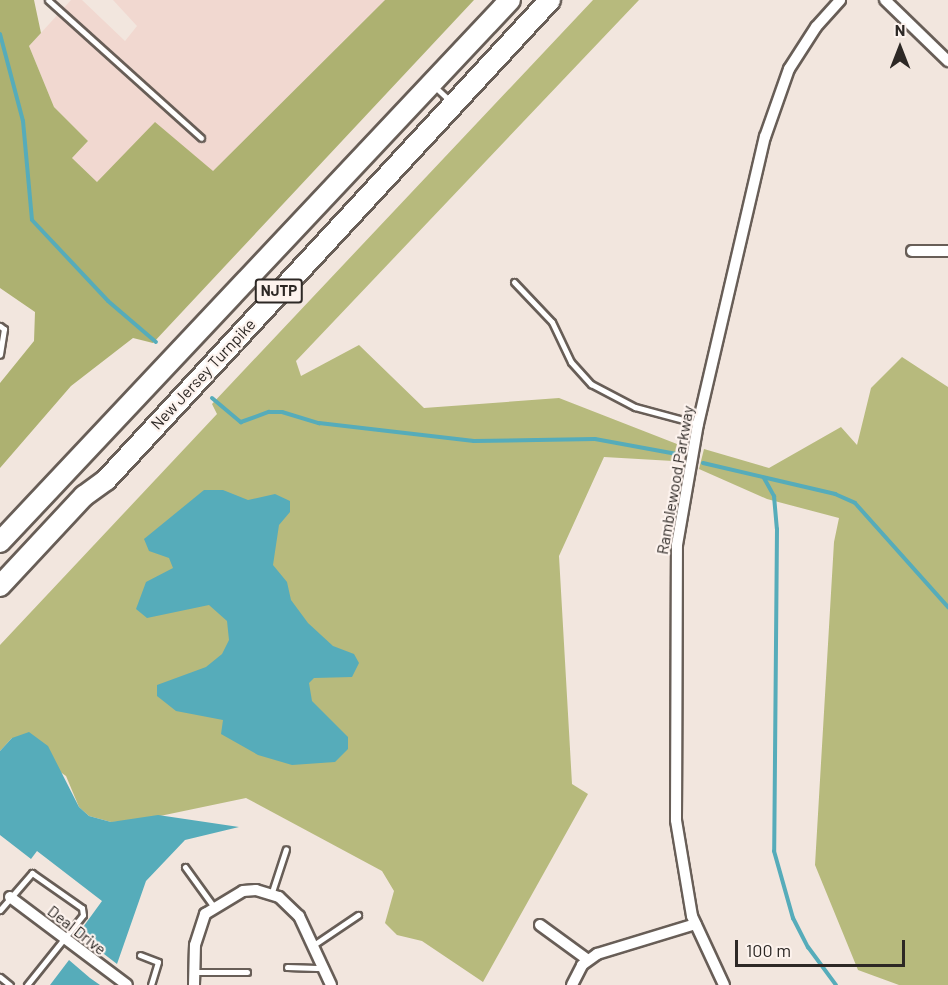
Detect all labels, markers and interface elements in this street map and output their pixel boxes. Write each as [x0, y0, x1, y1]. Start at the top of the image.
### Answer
north arrow [870, 18, 930, 78]
text: N [895, 20, 905, 39]
road number: NJTP [254, 279, 304, 303]
street label: New Jersey Turnpike [147, 315, 259, 433]
street label: Ramblewood Parkway [652, 404, 698, 556]
street label: Deal Drive [44, 901, 110, 959]
scale bar [738, 928, 908, 966]
text: 100 m [746, 939, 791, 961]

